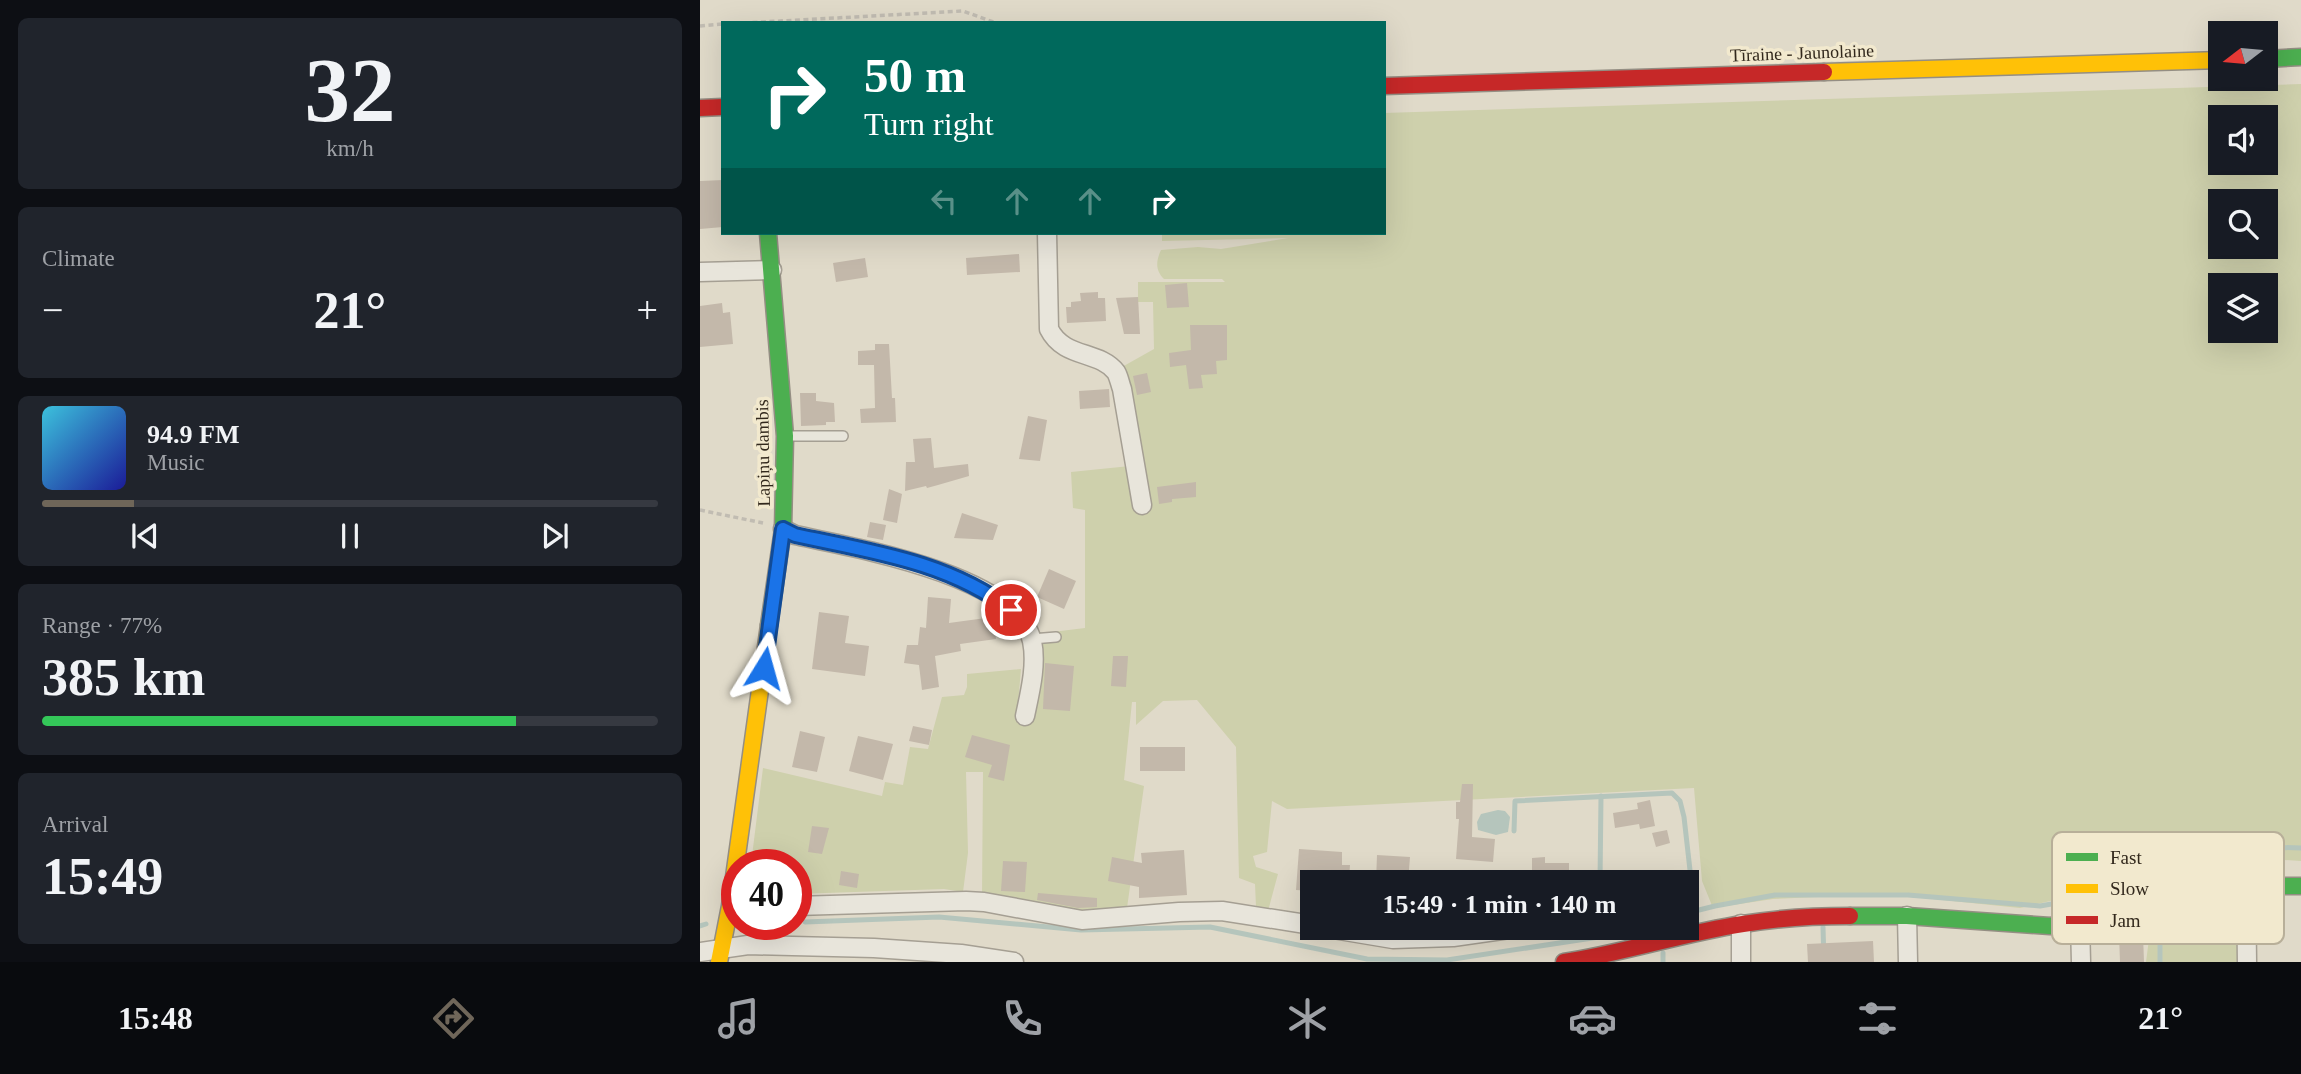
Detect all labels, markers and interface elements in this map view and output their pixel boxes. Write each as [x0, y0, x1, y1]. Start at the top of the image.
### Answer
north arrow [2208, 21, 2278, 91]
map controls [2208, 21, 2278, 343]
text: 32 [305, 40, 396, 141]
street label: Tīraine - Jaunolaine [1730, 40, 1874, 66]
text: 50 m [864, 48, 966, 103]
icon: right [749, 49, 840, 140]
button: sound [2208, 105, 2278, 175]
text: Turn right [864, 106, 994, 142]
text: km/h [326, 136, 374, 161]
icon: left [925, 182, 963, 220]
icon: ahead [998, 182, 1036, 220]
icon: ahead [1071, 182, 1109, 220]
icon: right [1144, 182, 1182, 220]
button: search [2208, 189, 2278, 259]
text: Climate [42, 246, 115, 271]
button: layers [2208, 273, 2278, 343]
text: 21° [314, 282, 386, 339]
text: − [42, 289, 63, 331]
text: + [637, 289, 658, 331]
street label: Lapiņu dambis [752, 399, 774, 507]
text: 94.9 FM [147, 420, 239, 449]
text: Music [147, 450, 205, 475]
icon: previous [126, 517, 164, 555]
icon: pause [331, 517, 369, 555]
icon: next [536, 517, 574, 555]
pin [981, 580, 1041, 640]
icon: arrive [992, 591, 1030, 629]
text: Range · 77% [42, 613, 162, 638]
position arrow [727, 631, 801, 705]
text: 385 km [42, 649, 205, 706]
text: Arrival [42, 812, 108, 837]
legend [2052, 832, 2284, 944]
text: Fast [2110, 847, 2142, 868]
text: 15:49 [42, 848, 163, 905]
speed limit sign: 40 [721, 849, 812, 940]
text: Slow [2110, 878, 2149, 899]
text: 15:49 · 1 min · 140 m [1383, 890, 1617, 919]
text: Jam [2110, 910, 2141, 931]
icon: directions [429, 994, 478, 1043]
icon: music [714, 994, 763, 1043]
icon: phone [998, 994, 1047, 1043]
icon: climate [1283, 994, 1332, 1043]
icon: car [1568, 994, 1617, 1043]
icon: filters [1853, 994, 1902, 1043]
text: 15:48 [118, 1000, 193, 1036]
text: 21° [2138, 1000, 2183, 1036]

